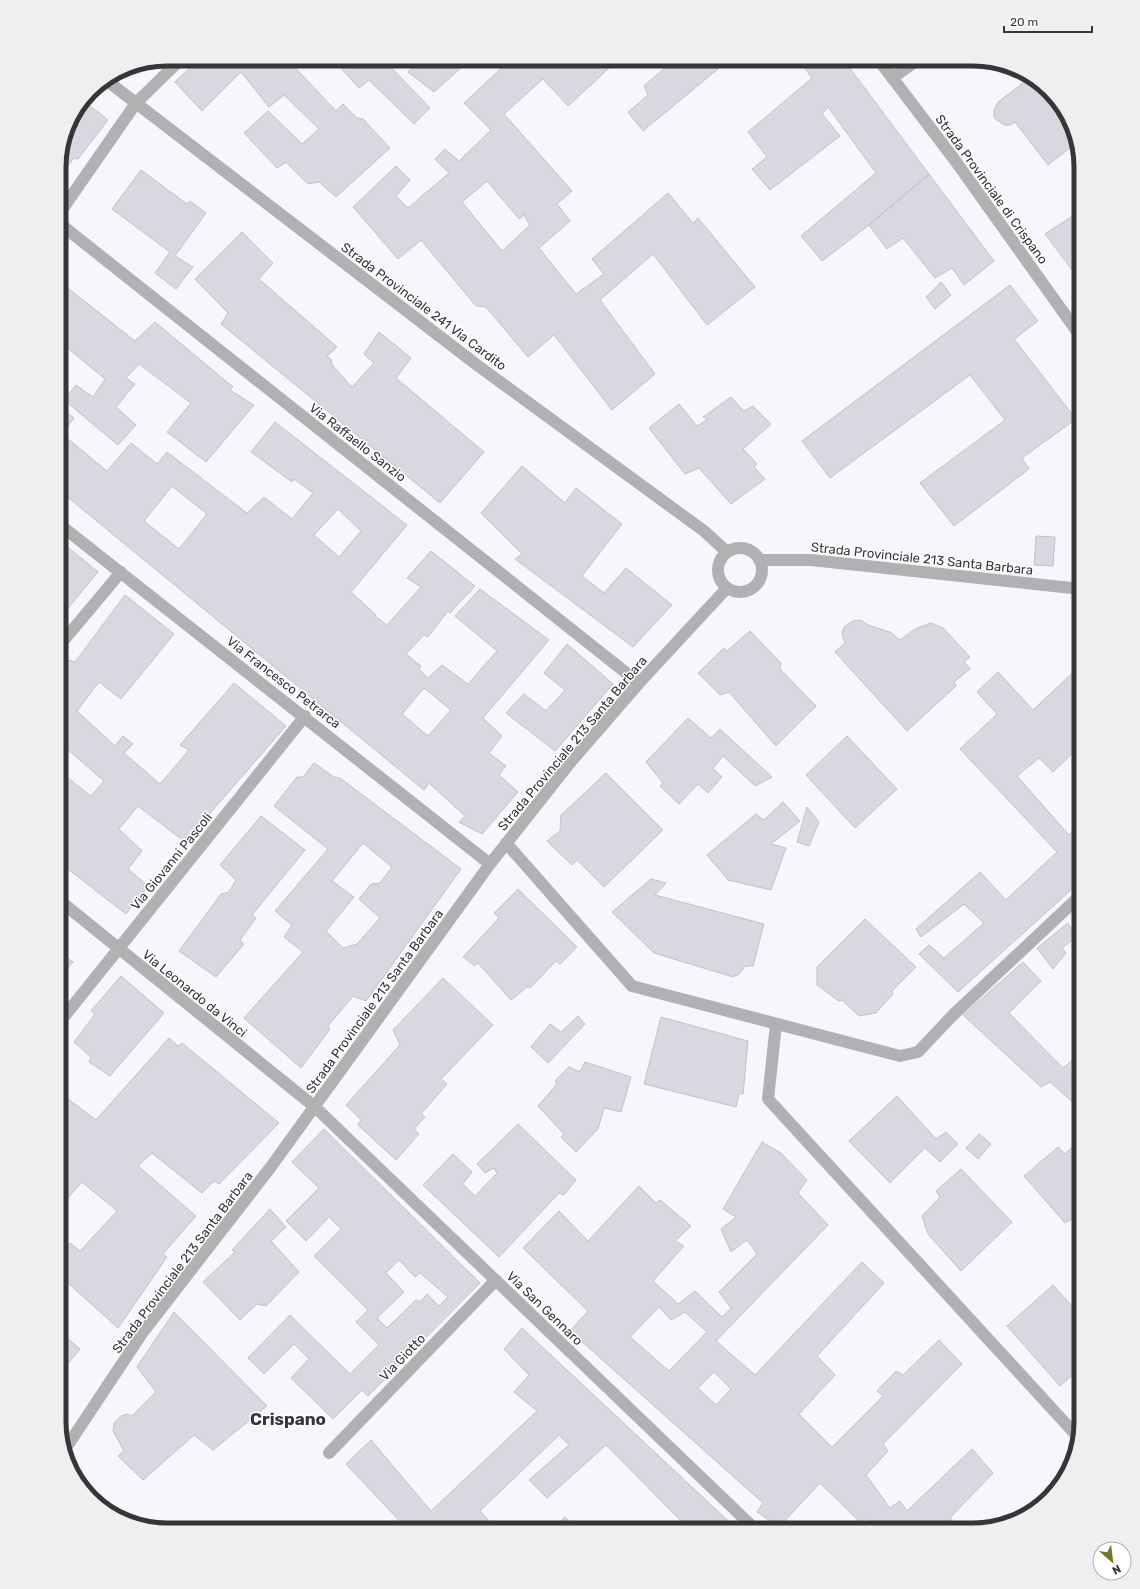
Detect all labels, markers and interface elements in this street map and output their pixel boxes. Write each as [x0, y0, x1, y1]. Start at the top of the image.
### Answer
scale bar [1004, 8, 1092, 34]
text: 20 m [1010, 15, 1038, 29]
street label: Strada Provinciale di Crispano [932, 112, 1051, 267]
street label: Strada Provinciale 241 Via Cardito [338, 239, 509, 373]
street label: Via Raffaello Sanzio [306, 400, 409, 485]
street label: Strada Provinciale 213 Santa Barbara [810, 539, 1034, 578]
street label: Via Francesco Petrarca [224, 633, 343, 731]
street label: Strada Provinciale 213 Santa Barbara [495, 653, 650, 834]
street label: Via Giovanni Pascoli [128, 810, 215, 913]
street label: Strada Provinciale 213 Santa Barbara [303, 907, 446, 1096]
street label: Via Leonardo da Vinci [140, 947, 250, 1040]
street label: Strada Provinciale 213 Santa Barbara [109, 1169, 256, 1356]
street label: Via San Gennaro [504, 1268, 586, 1348]
street label: Via Giotto [376, 1331, 428, 1384]
district label: Crispano [250, 1409, 326, 1429]
north arrow [1092, 1541, 1132, 1581]
text: N [1110, 1562, 1123, 1577]

